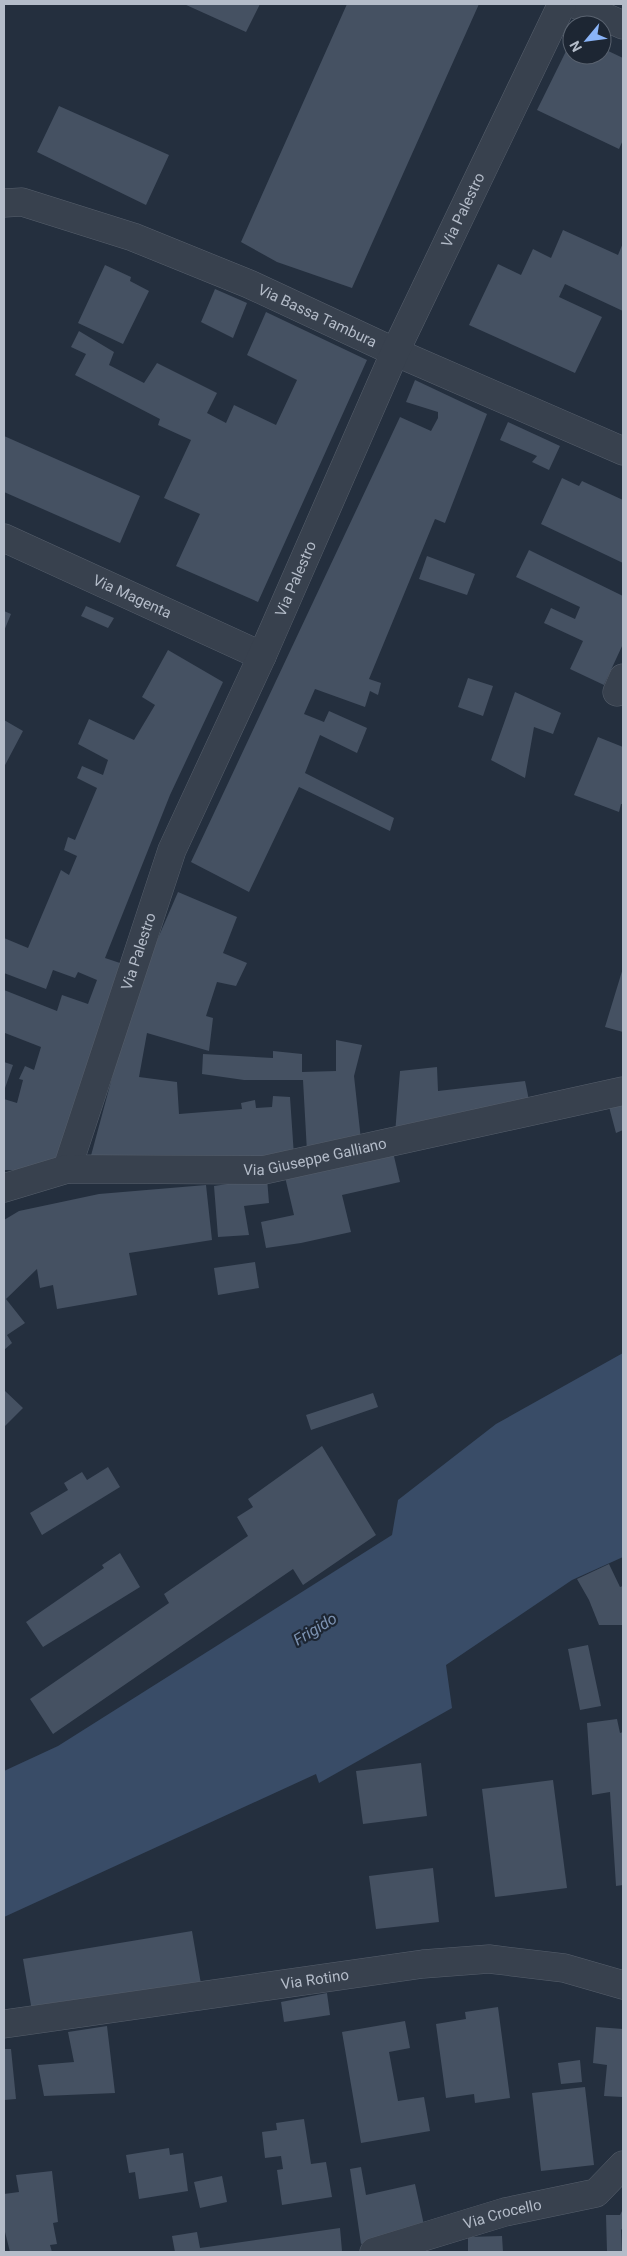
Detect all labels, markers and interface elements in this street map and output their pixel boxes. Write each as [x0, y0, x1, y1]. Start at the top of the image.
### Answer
north arrow [562, 15, 612, 65]
text: N [566, 38, 585, 55]
street label: Via Palestro [438, 170, 489, 250]
street label: Via Bassa Tambura [255, 280, 380, 351]
street label: Via Palestro [271, 538, 320, 619]
street label: Via Magenta [90, 571, 174, 622]
street label: Via Palestro [117, 910, 160, 993]
street label: Via Giuseppe Galliano [243, 1134, 388, 1179]
water label: Frigido [290, 1609, 340, 1649]
street label: Via Rotino [280, 1966, 350, 1993]
street label: Via Crocello [461, 2196, 543, 2233]

